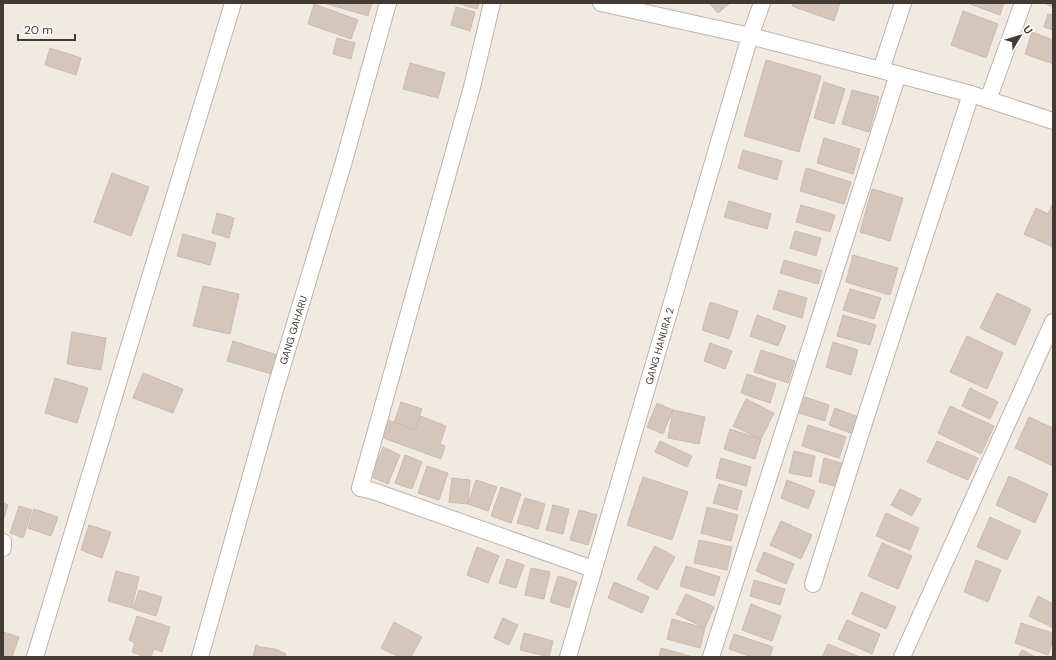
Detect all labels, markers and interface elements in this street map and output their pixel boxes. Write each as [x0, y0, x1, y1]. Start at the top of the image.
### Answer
scale bar [18, 16, 75, 42]
north arrow [1000, 16, 1040, 56]
text: 20 m [24, 22, 53, 38]
text: U [1020, 23, 1036, 37]
street label: GANG GAHARU [277, 294, 310, 366]
street label: GANG HANURA 2 [642, 306, 677, 386]

